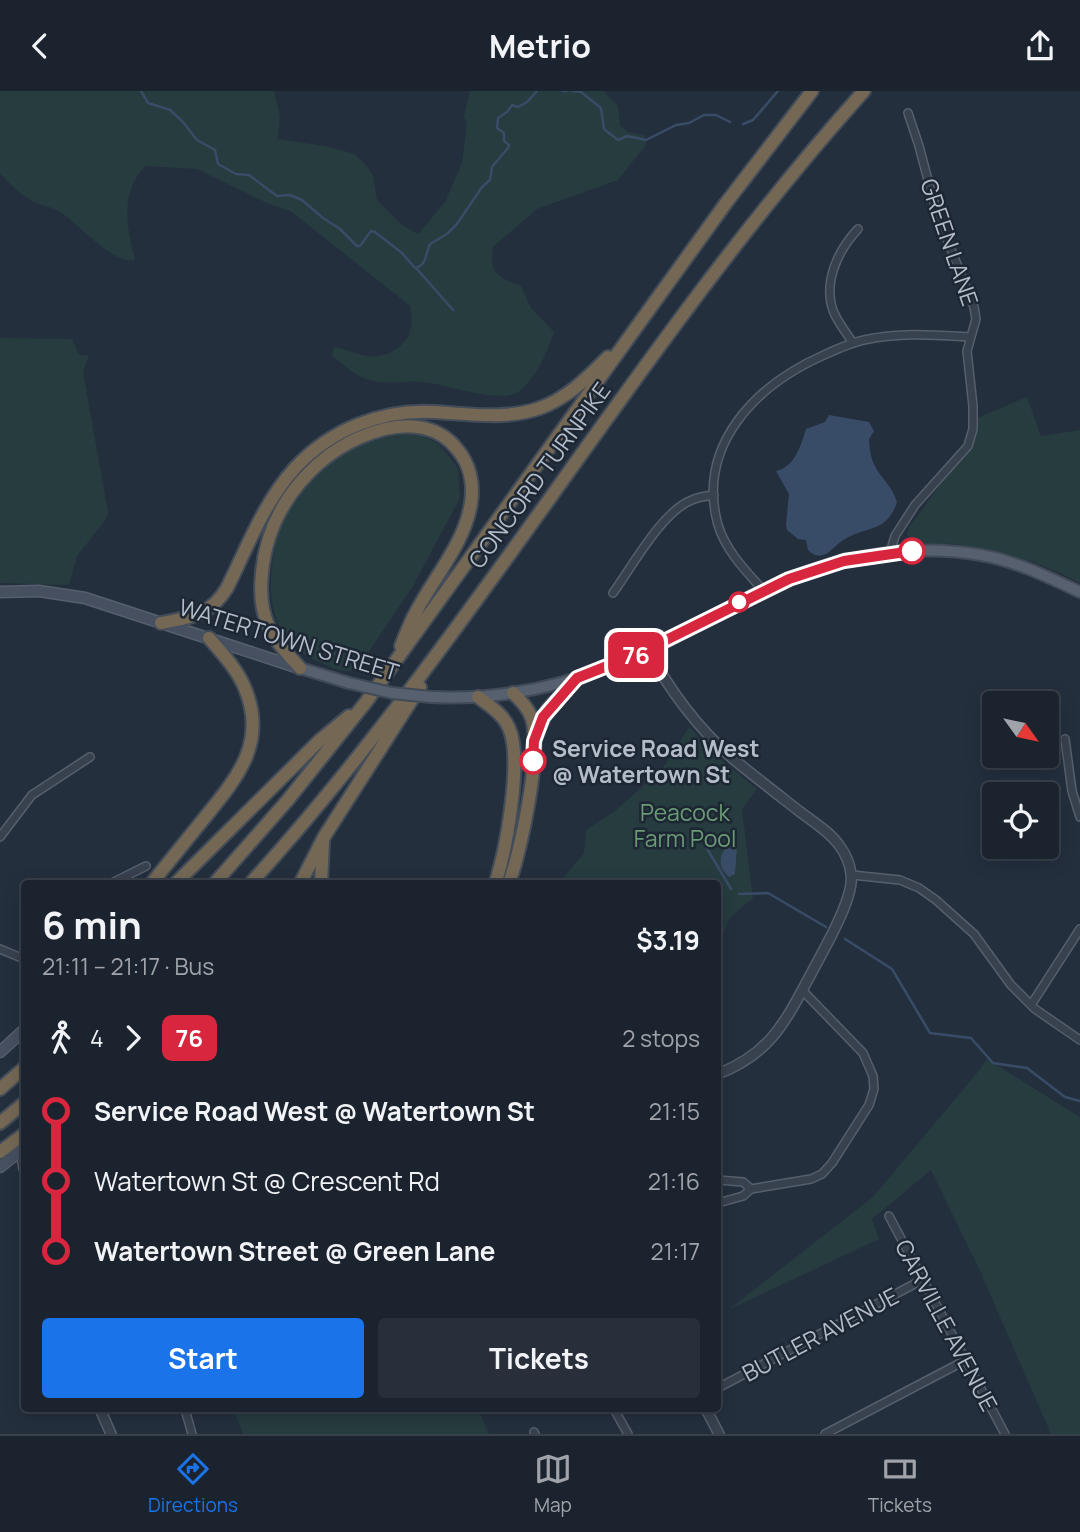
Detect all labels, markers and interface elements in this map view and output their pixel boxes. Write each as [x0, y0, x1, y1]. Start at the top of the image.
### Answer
text: Metrio [489, 24, 591, 68]
icon: back [21, 27, 59, 65]
icon: share [1021, 27, 1059, 65]
street label: GREEN LANE [913, 174, 987, 310]
street label: CONCORD TURNPIKE [461, 376, 617, 574]
unlabelled marker [899, 538, 925, 564]
street label: WATERTOWN STREET [175, 590, 403, 688]
unlabelled marker [729, 592, 749, 612]
line badge: 76 [604, 632, 668, 678]
text: 76 [622, 638, 650, 671]
north arrow [982, 691, 1059, 768]
map controls [982, 691, 1059, 859]
place label: Service Road West @ Watertown St [552, 732, 759, 790]
marker: Service Road West @ Watertown St [520, 748, 546, 774]
button: locate [982, 782, 1059, 859]
park label: Peacock Farm Pool [634, 796, 736, 854]
text: 6 min [42, 898, 142, 950]
text: $3.19 [636, 922, 700, 958]
text: 21:11 – 21:17 · Bus [42, 950, 214, 982]
icon: walk [42, 1019, 80, 1057]
icon: forward [114, 1019, 152, 1057]
text: 76 [176, 1021, 203, 1054]
text: 4 [90, 1022, 104, 1054]
text: 2 stops [622, 1022, 700, 1054]
text: Service Road West @ Watertown St [94, 1093, 535, 1129]
text: 21:15 [649, 1095, 700, 1127]
text: Watertown St @ Crescent Rd [94, 1163, 440, 1199]
text: 21:16 [648, 1165, 700, 1197]
text: Watertown Street @ Green Lane [94, 1233, 495, 1269]
street label: CARVILLE AVENUE [888, 1233, 1006, 1417]
text: 21:17 [651, 1235, 700, 1267]
street label: BUTLER AVENUE [736, 1279, 904, 1389]
button: Start [42, 1318, 364, 1398]
button: Tickets [378, 1318, 700, 1398]
tab: Directions [148, 1450, 238, 1518]
tab: Map [534, 1450, 572, 1518]
tab: Tickets [868, 1450, 932, 1518]

